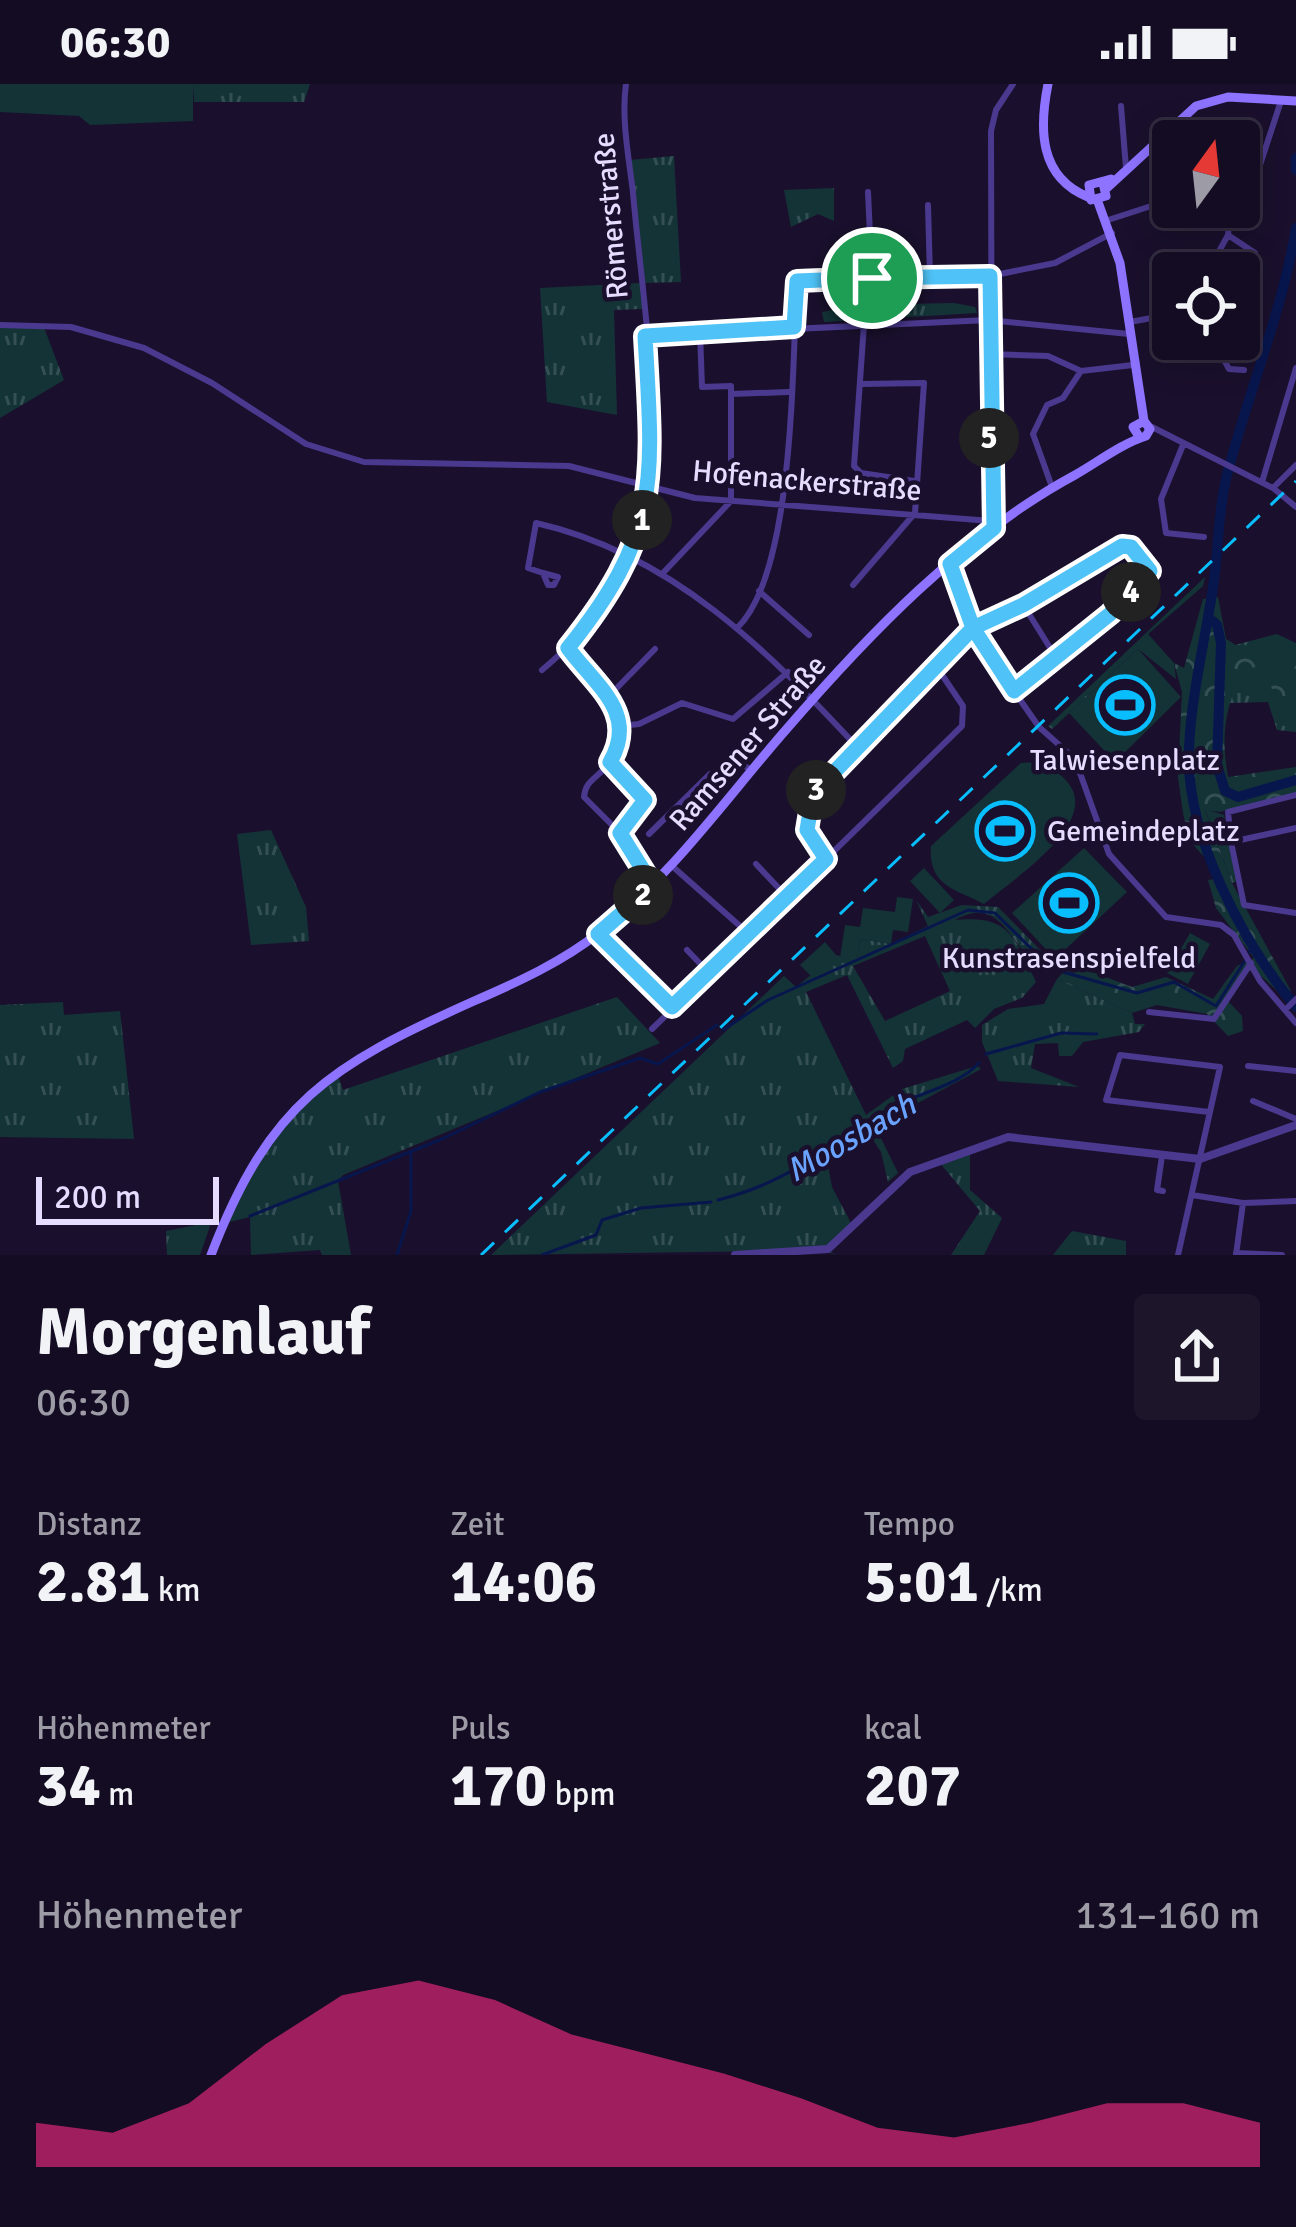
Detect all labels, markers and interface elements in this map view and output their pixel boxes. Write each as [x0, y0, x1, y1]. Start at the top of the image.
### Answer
text: 06:30 [60, 15, 170, 70]
north arrow [1152, 120, 1260, 228]
map controls [1152, 120, 1260, 360]
street label: Römerstraße [585, 131, 637, 301]
pin [821, 227, 923, 329]
icon: arrive [839, 245, 905, 311]
button: locate [1152, 252, 1260, 360]
pin: 5 [959, 408, 1019, 468]
text: 5 [980, 417, 998, 458]
street label: Hofenackerstraße [691, 453, 923, 509]
pin: 1 [612, 490, 672, 550]
text: 1 [633, 499, 651, 540]
pin: 4 [1101, 562, 1161, 622]
text: 4 [1122, 571, 1140, 612]
street label: Ramsener Straße [662, 647, 834, 839]
sports icon: Talwiesenplatz [1094, 674, 1156, 736]
place label: Talwiesenplatz [1030, 742, 1220, 779]
pin: 3 [786, 760, 846, 820]
text: 3 [807, 769, 825, 810]
sports icon: Gemeindeplatz [974, 800, 1036, 862]
place label: Gemeindeplatz [1047, 813, 1240, 850]
pin: 2 [613, 865, 673, 925]
sports icon: Kunstrasenspielfeld [1038, 872, 1100, 934]
text: 2 [634, 874, 652, 915]
place label: Kunstrasenspielfeld [942, 940, 1196, 977]
water label: Moosbach [779, 1084, 924, 1191]
scale bar [36, 1171, 219, 1224]
text: 200 m [54, 1177, 141, 1218]
text: Morgenlauf [36, 1292, 370, 1373]
button: share [1134, 1294, 1260, 1420]
text: 06:30 [36, 1378, 131, 1426]
text: Distanz [36, 1504, 142, 1545]
text: Zeit [450, 1504, 505, 1545]
text: Tempo [864, 1504, 955, 1545]
text: 2.81 [36, 1545, 150, 1619]
text: 14:06 [450, 1545, 597, 1619]
text: 5:01 [864, 1545, 979, 1619]
text: km [150, 1570, 201, 1611]
text: /km [979, 1570, 1043, 1611]
text: Höhenmeter [36, 1708, 211, 1749]
text: Puls [450, 1708, 510, 1749]
text: kcal [864, 1708, 922, 1749]
text: 34 [36, 1749, 101, 1823]
text: 170 [450, 1749, 547, 1823]
text: 207 [864, 1749, 961, 1823]
text: m [101, 1774, 134, 1815]
text: bpm [547, 1774, 616, 1815]
text: Höhenmeter [36, 1891, 242, 1939]
text: 131–160 m [1075, 1891, 1260, 1939]

